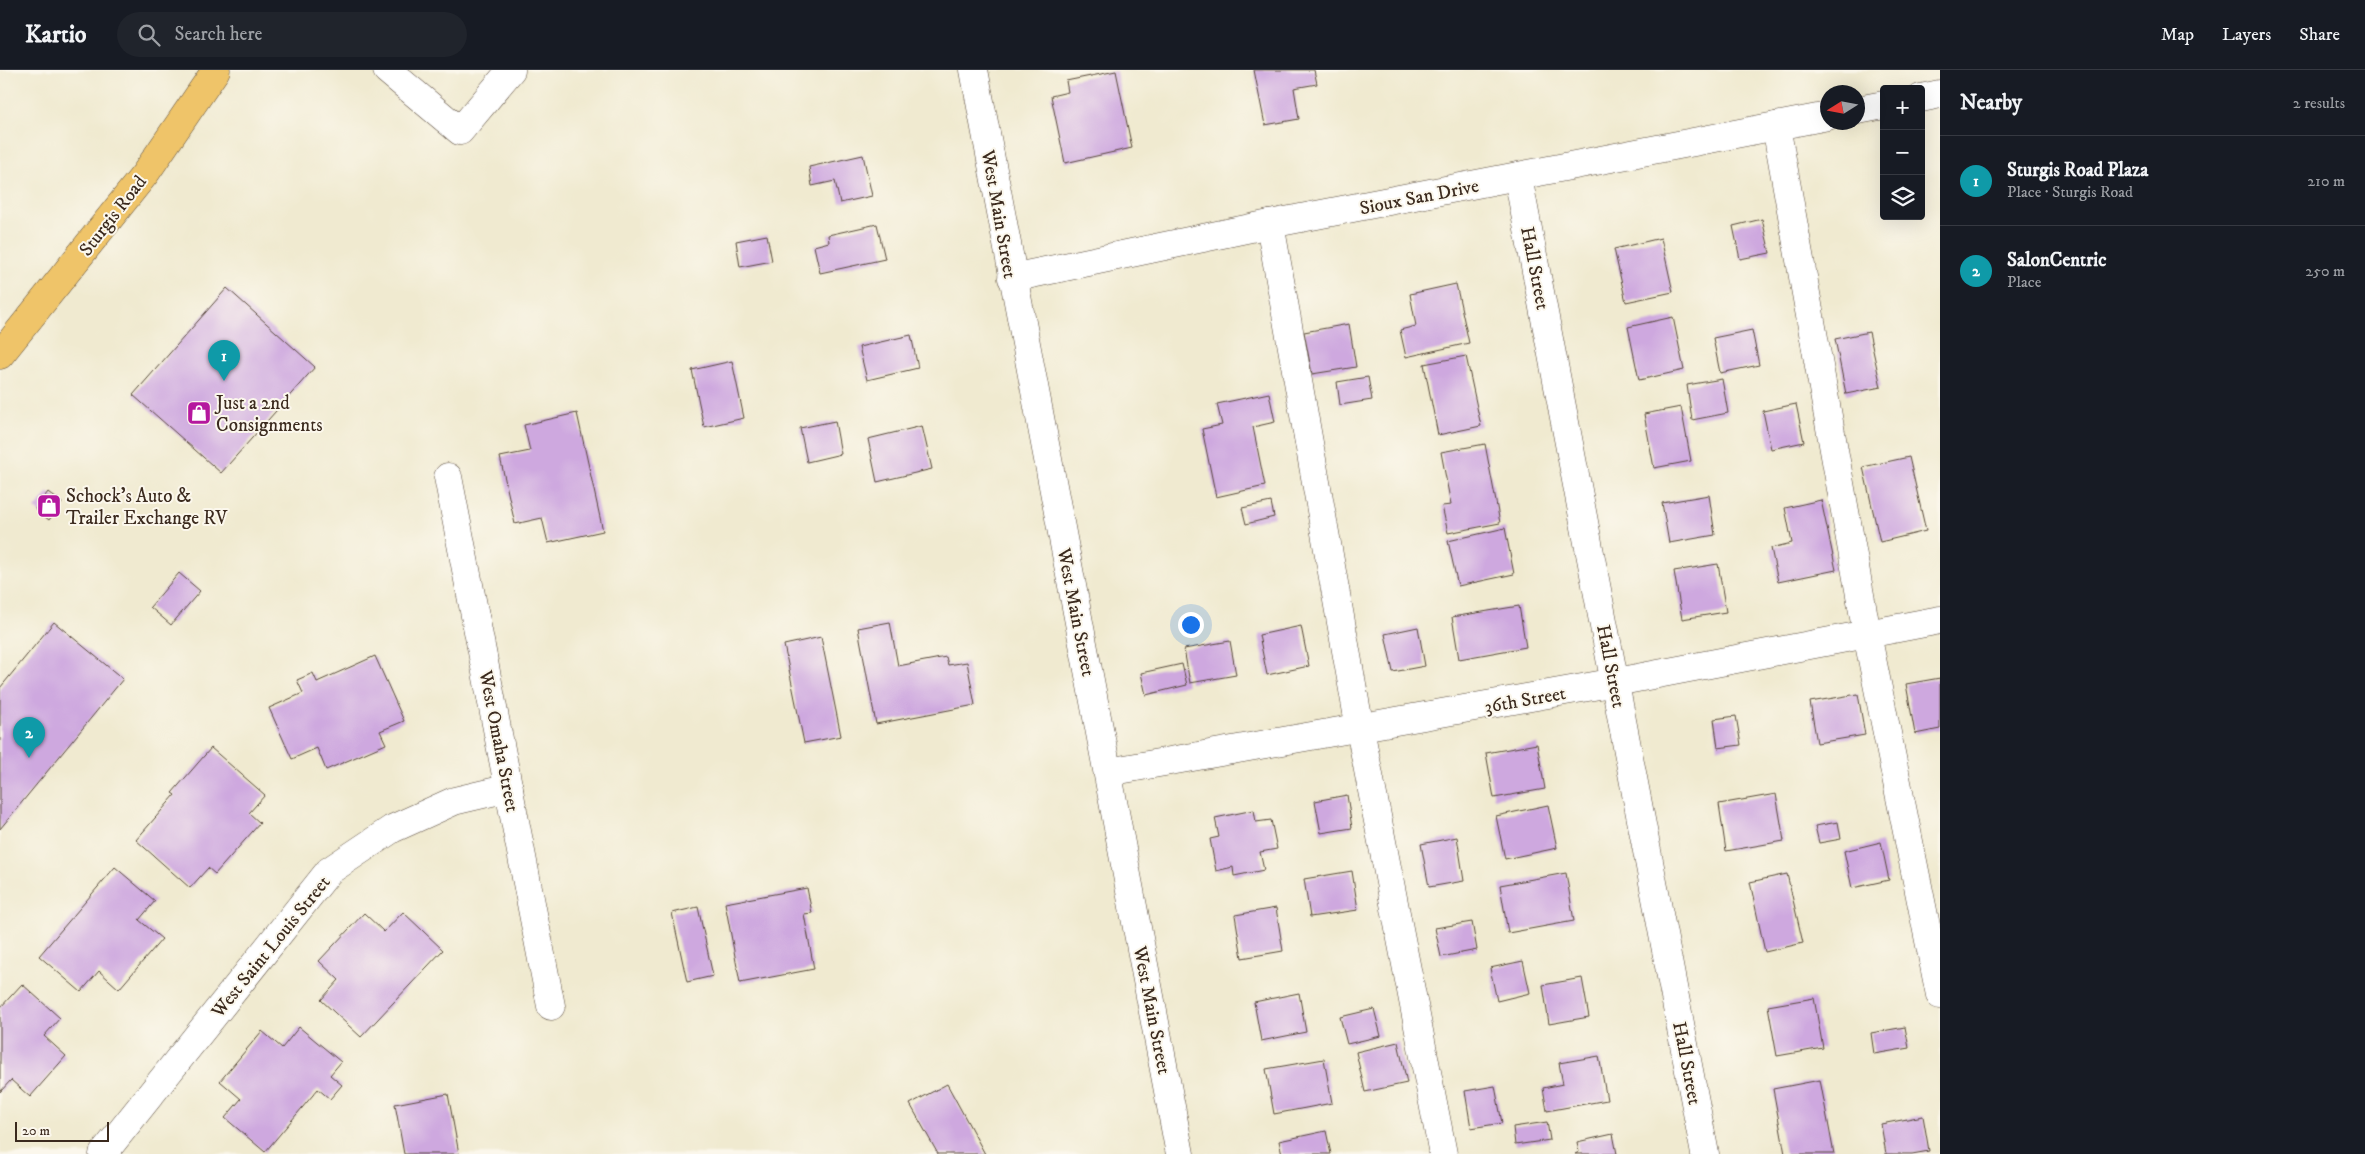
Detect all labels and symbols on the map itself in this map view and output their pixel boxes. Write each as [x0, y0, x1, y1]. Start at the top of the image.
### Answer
north arrow [1820, 85, 1865, 130]
street label: West Main Street [976, 147, 1021, 280]
street label: Sturgis Road [75, 171, 152, 261]
street label: Sioux San Drive [1358, 175, 1481, 220]
street label: Hall Street [1515, 225, 1554, 312]
pin: 1 [208, 340, 240, 381]
place label: Just a 2nd Consignments [214, 392, 323, 437]
shop icon: Just a 2nd Consignments [186, 400, 212, 426]
place label: Schock's Auto & Trailer Exchange RV [66, 485, 228, 530]
shop icon: Schock's Auto & Trailer Exchange RV [36, 493, 62, 519]
street label: West Main Street [1052, 545, 1099, 678]
your location [1178, 612, 1204, 638]
street label: Hall Street [1591, 623, 1630, 710]
street label: West Omaha Street [473, 668, 524, 814]
street label: 36th Street [1483, 682, 1568, 719]
pin: 2 [13, 717, 45, 758]
street label: West Saint Louis Street [206, 871, 336, 1023]
street label: West Main Street [1128, 943, 1175, 1076]
street label: Hall Street [1667, 1020, 1706, 1107]
scale bar [15, 1119, 109, 1142]

